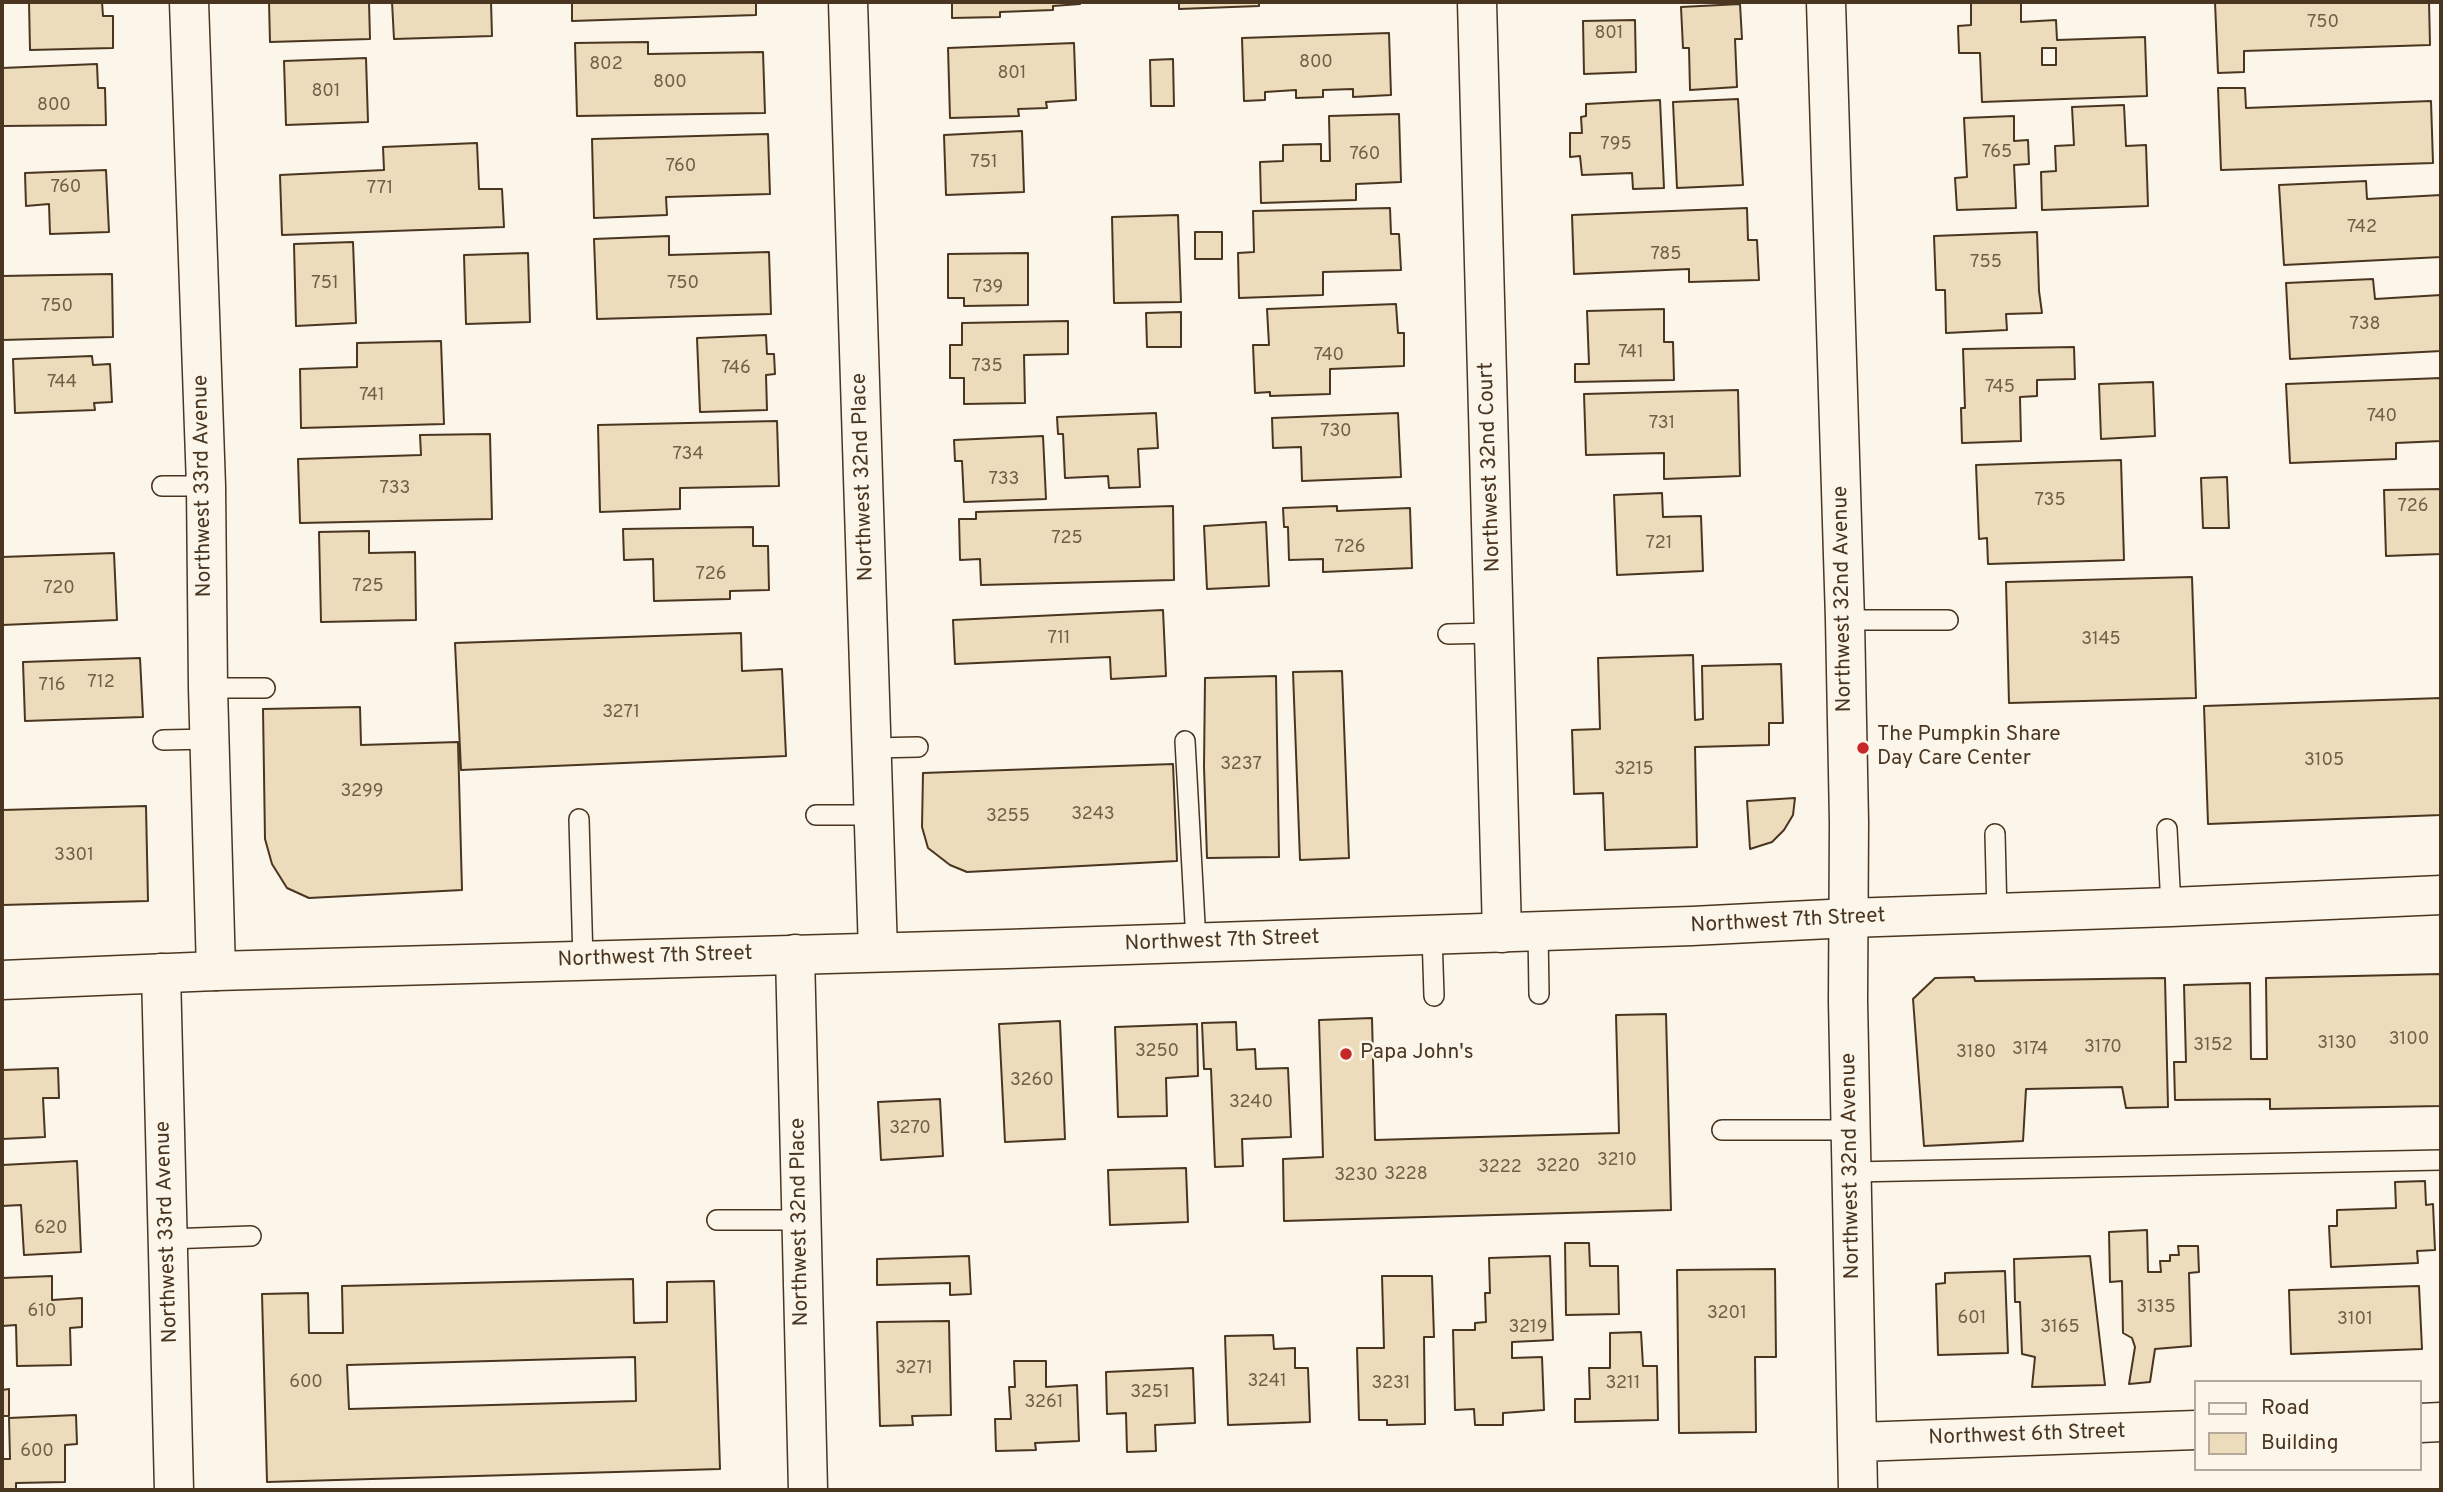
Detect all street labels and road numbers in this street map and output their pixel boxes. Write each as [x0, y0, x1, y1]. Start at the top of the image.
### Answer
street label: Northwest 32nd Court [1475, 361, 1507, 573]
street label: Northwest 32nd Place [848, 372, 880, 582]
street label: Northwest 33rd Avenue [189, 375, 219, 597]
street label: Northwest 32nd Avenue [1829, 485, 1859, 713]
street label: Northwest 7th Street [1690, 904, 1886, 940]
street label: Northwest 7th Street [1124, 926, 1320, 958]
street label: Northwest 7th Street [557, 942, 753, 974]
street label: Northwest 32nd Avenue [1837, 1052, 1867, 1280]
street label: Northwest 32nd Place [787, 1118, 815, 1326]
street label: Northwest 33rd Avenue [152, 1120, 184, 1344]
street label: Northwest 6th Street [1928, 1420, 2126, 1452]

